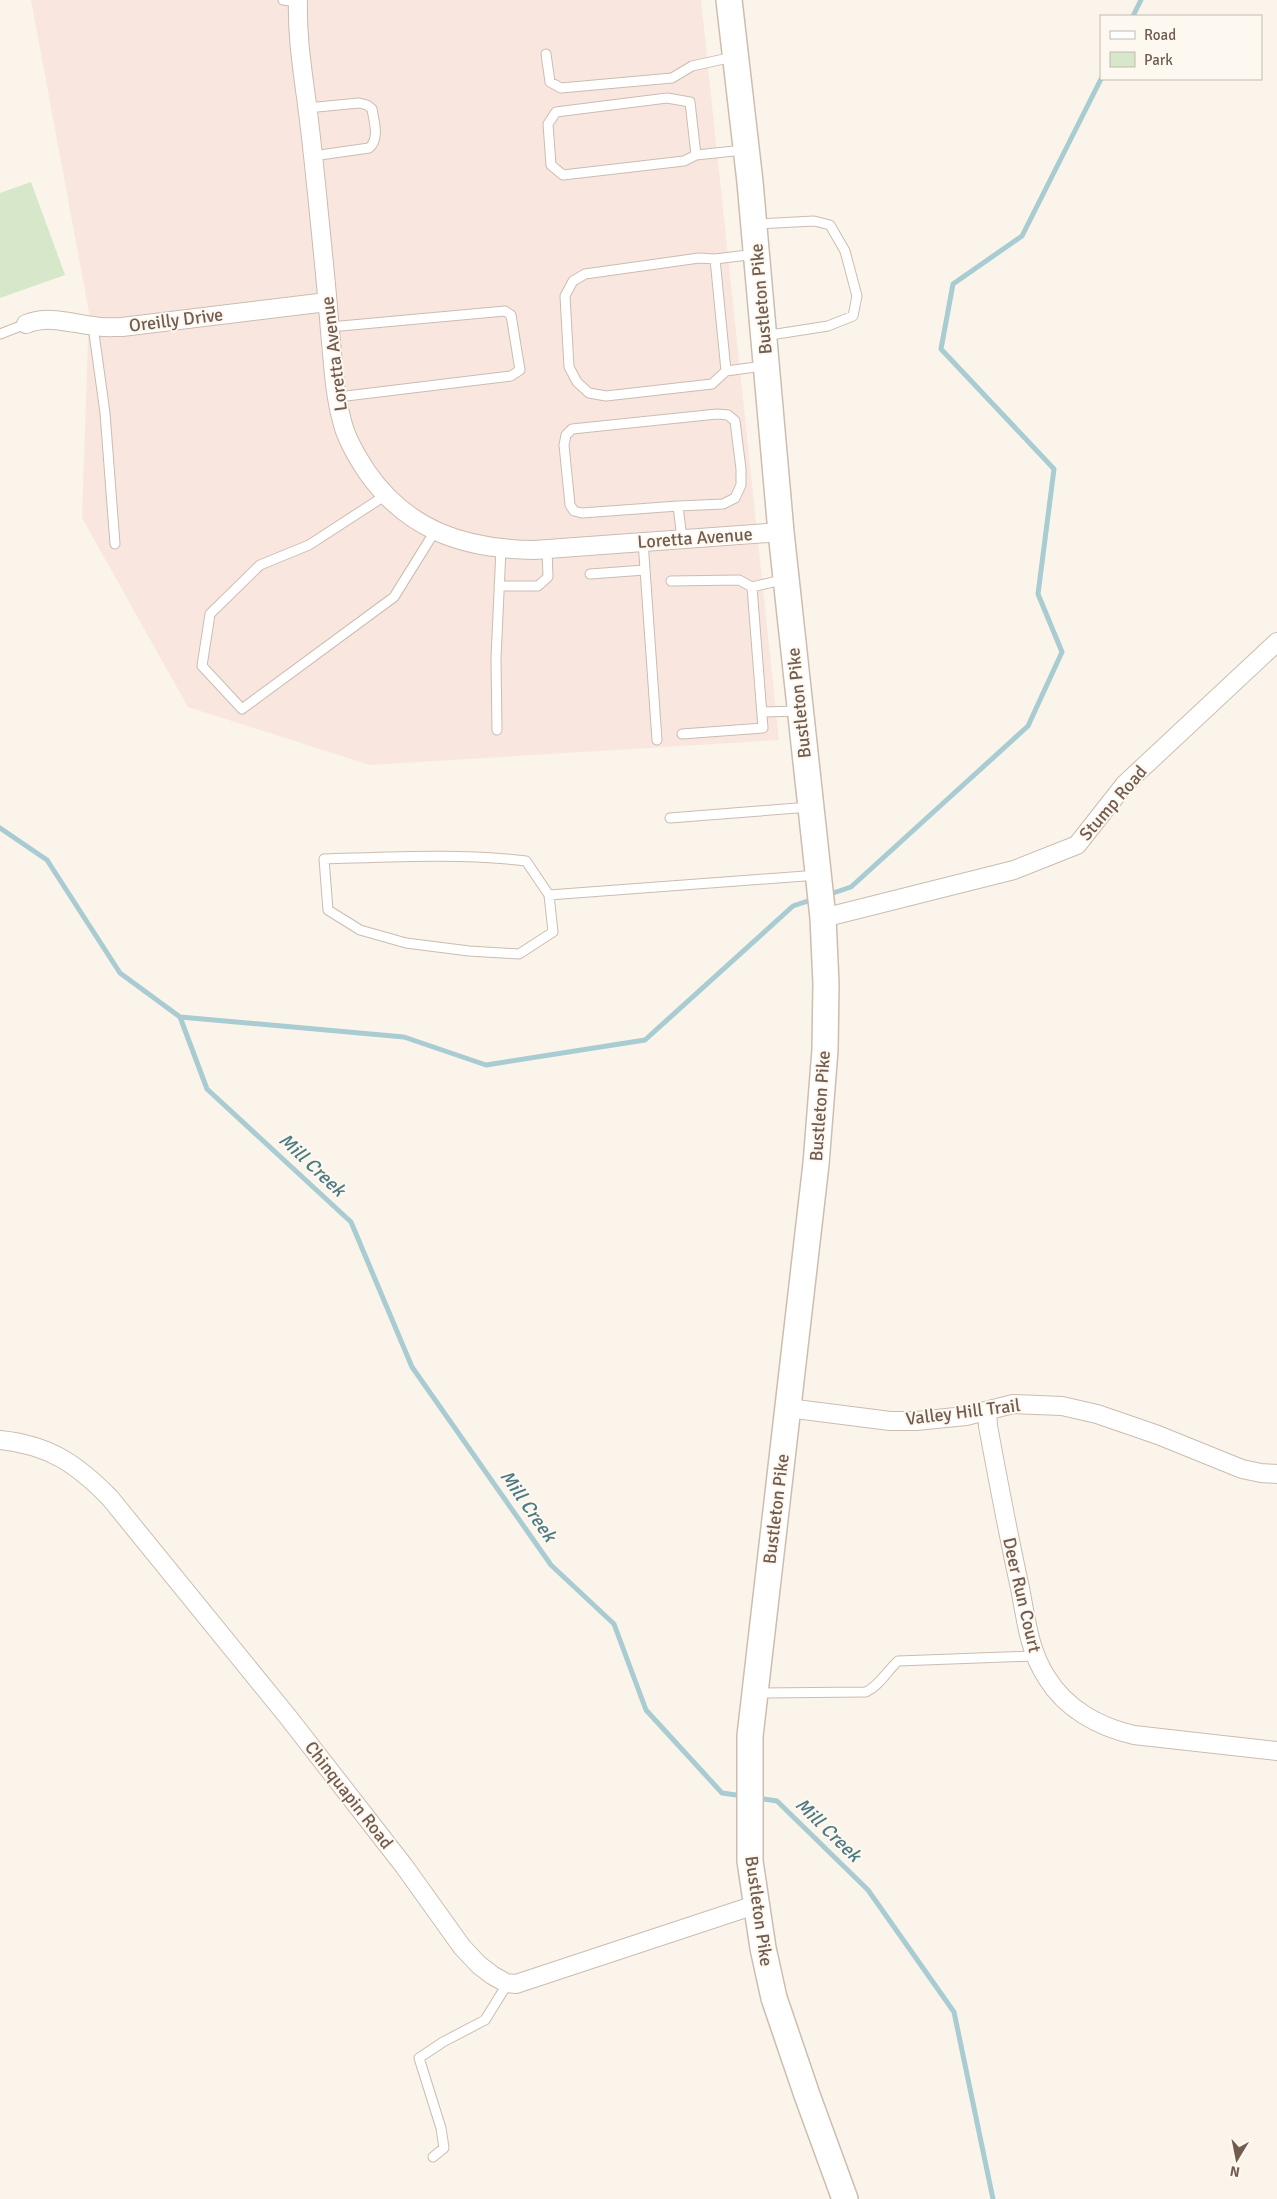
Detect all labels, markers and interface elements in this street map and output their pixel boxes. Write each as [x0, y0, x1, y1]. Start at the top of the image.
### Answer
legend [1100, 15, 1262, 80]
text: Road [1144, 26, 1176, 44]
text: Park [1144, 51, 1173, 69]
street label: Bustleton Pike [745, 243, 777, 355]
street label: Loretta Avenue [316, 295, 352, 413]
street label: Oreilly Drive [128, 303, 224, 337]
street label: Loretta Avenue [637, 523, 753, 553]
street label: Bustleton Pike [782, 647, 816, 759]
street label: Stump Road [1074, 761, 1152, 845]
street label: Bustleton Pike [805, 1050, 835, 1162]
water label: Mill Creek [274, 1128, 351, 1203]
street label: Valley Hill Trail [904, 1394, 1022, 1430]
street label: Bustleton Pike [758, 1453, 794, 1565]
water label: Mill Creek [495, 1465, 562, 1548]
street label: Deer Run Court [998, 1535, 1046, 1655]
street label: Chinquapin Road [300, 1737, 398, 1853]
water label: Mill Creek [790, 1793, 867, 1868]
street label: Bustleton Pike [740, 1854, 778, 1968]
north arrow [1212, 2134, 1262, 2184]
text: N [1229, 2162, 1241, 2181]

